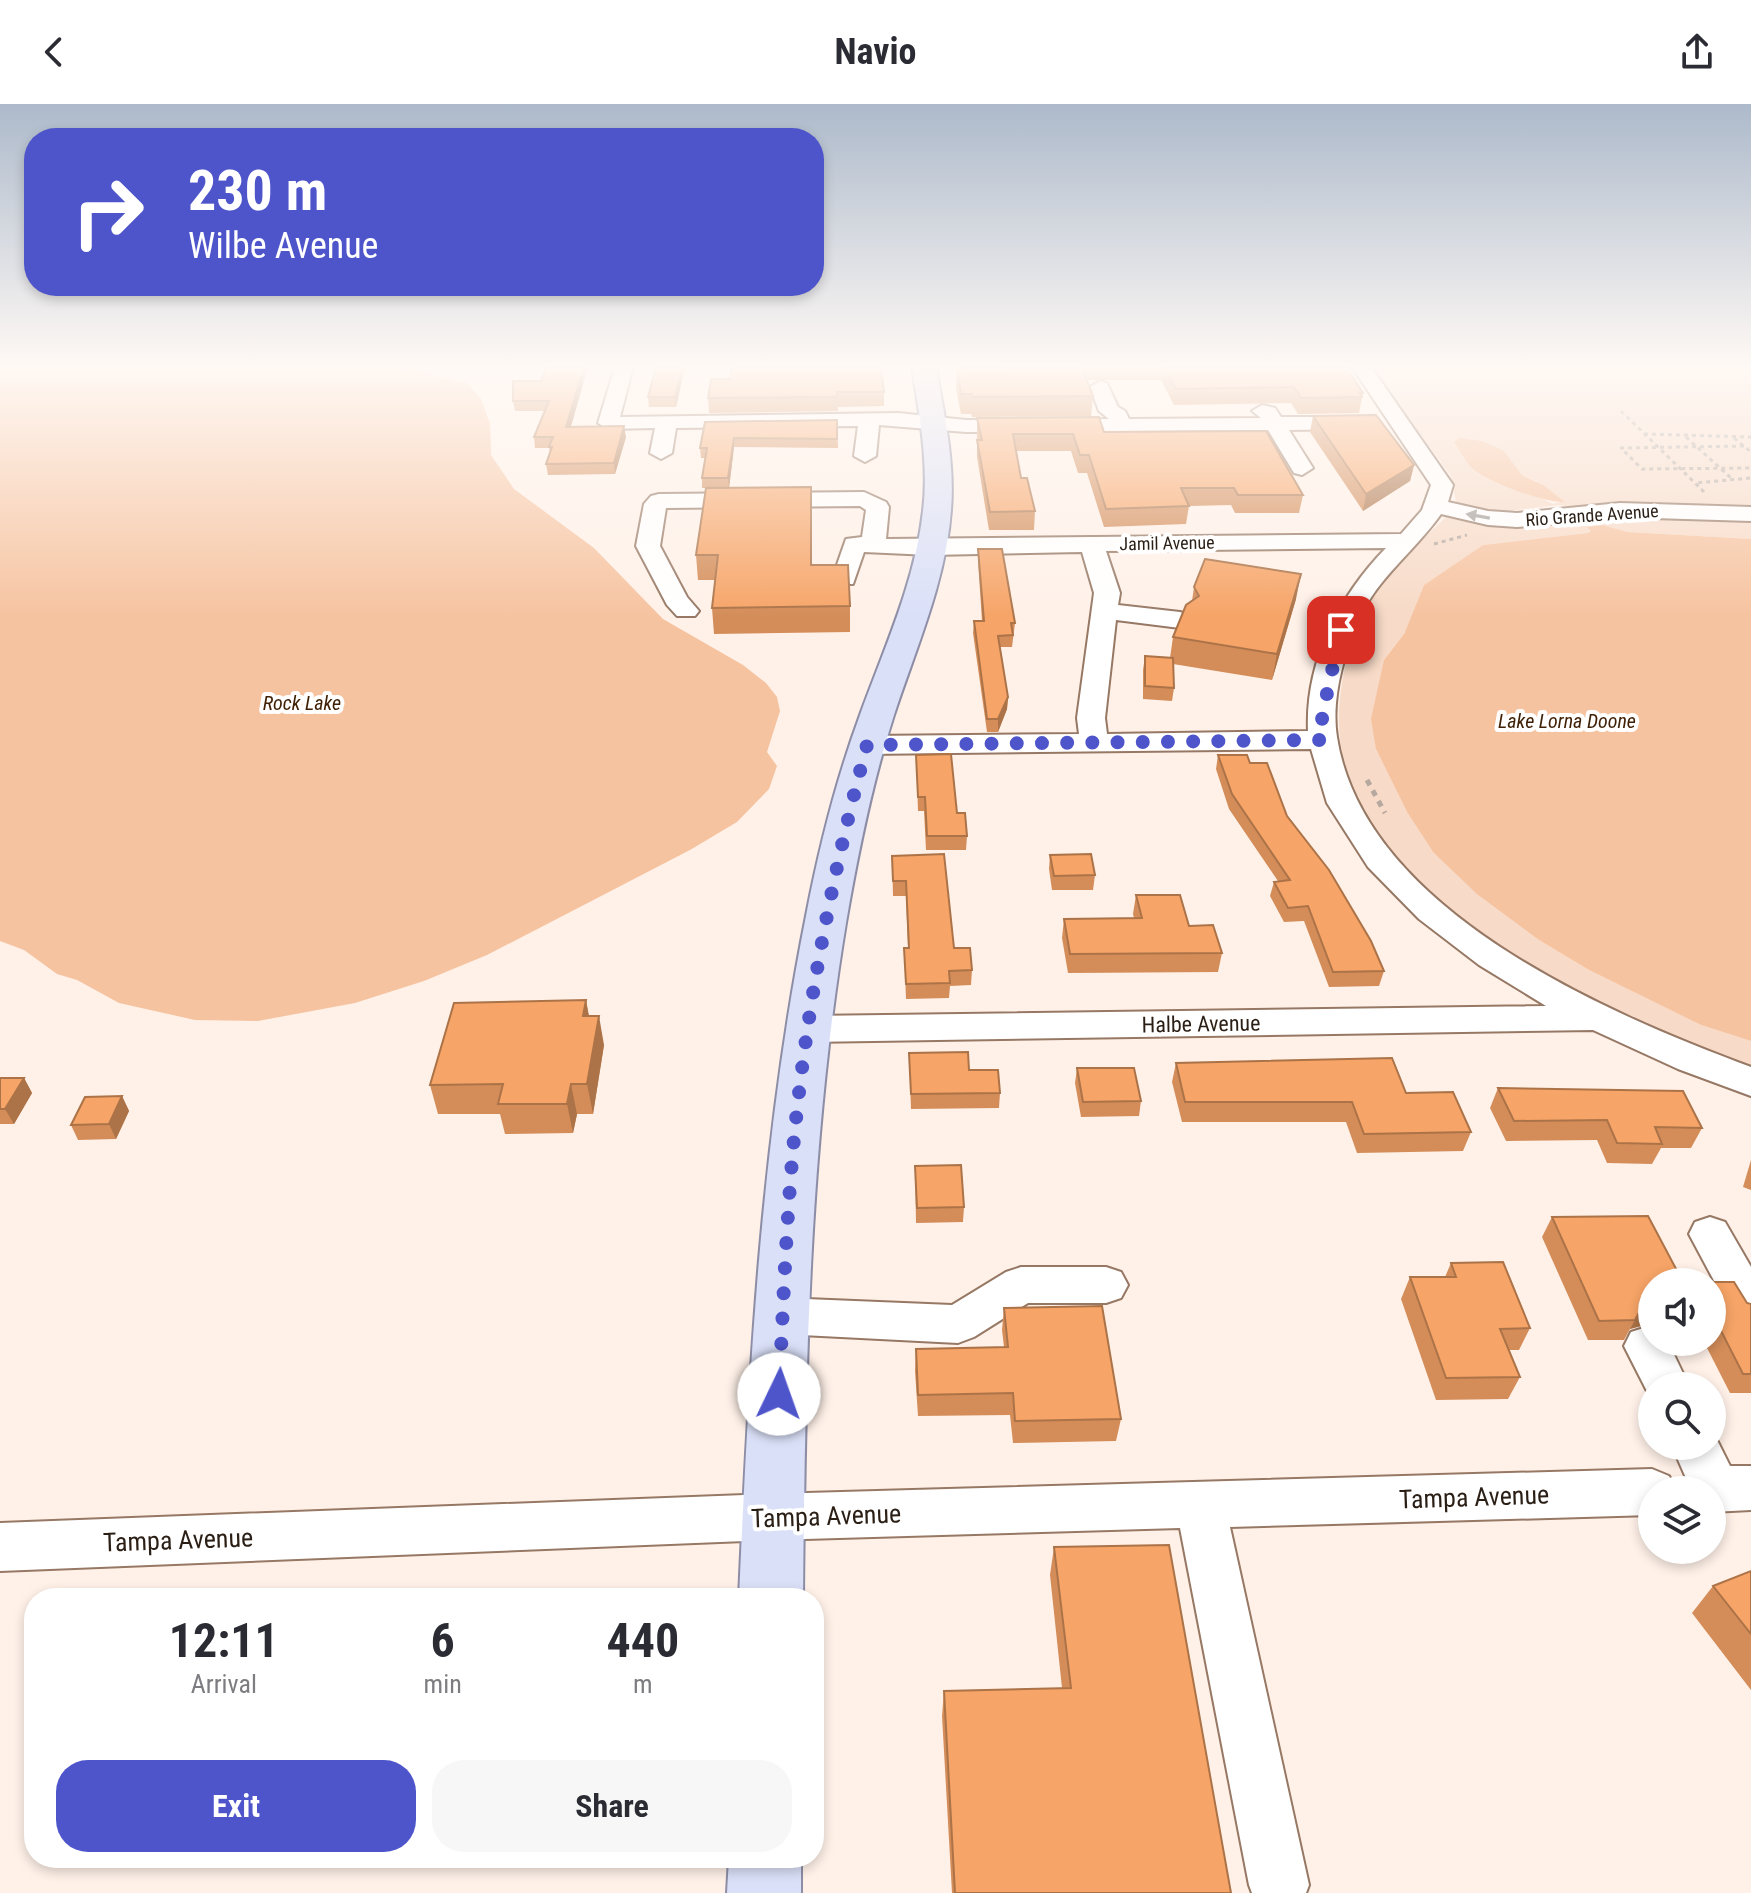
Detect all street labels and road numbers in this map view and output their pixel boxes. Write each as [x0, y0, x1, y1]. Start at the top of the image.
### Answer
street label: Rio Grande Avenue [1525, 500, 1659, 530]
street label: Jamil Avenue [1119, 532, 1215, 554]
street label: Halbe Avenue [1141, 1010, 1261, 1038]
street label: Tampa Avenue [1398, 1479, 1550, 1515]
street label: Tampa Avenue [750, 1498, 902, 1534]
street label: Tampa Avenue [102, 1522, 254, 1558]

